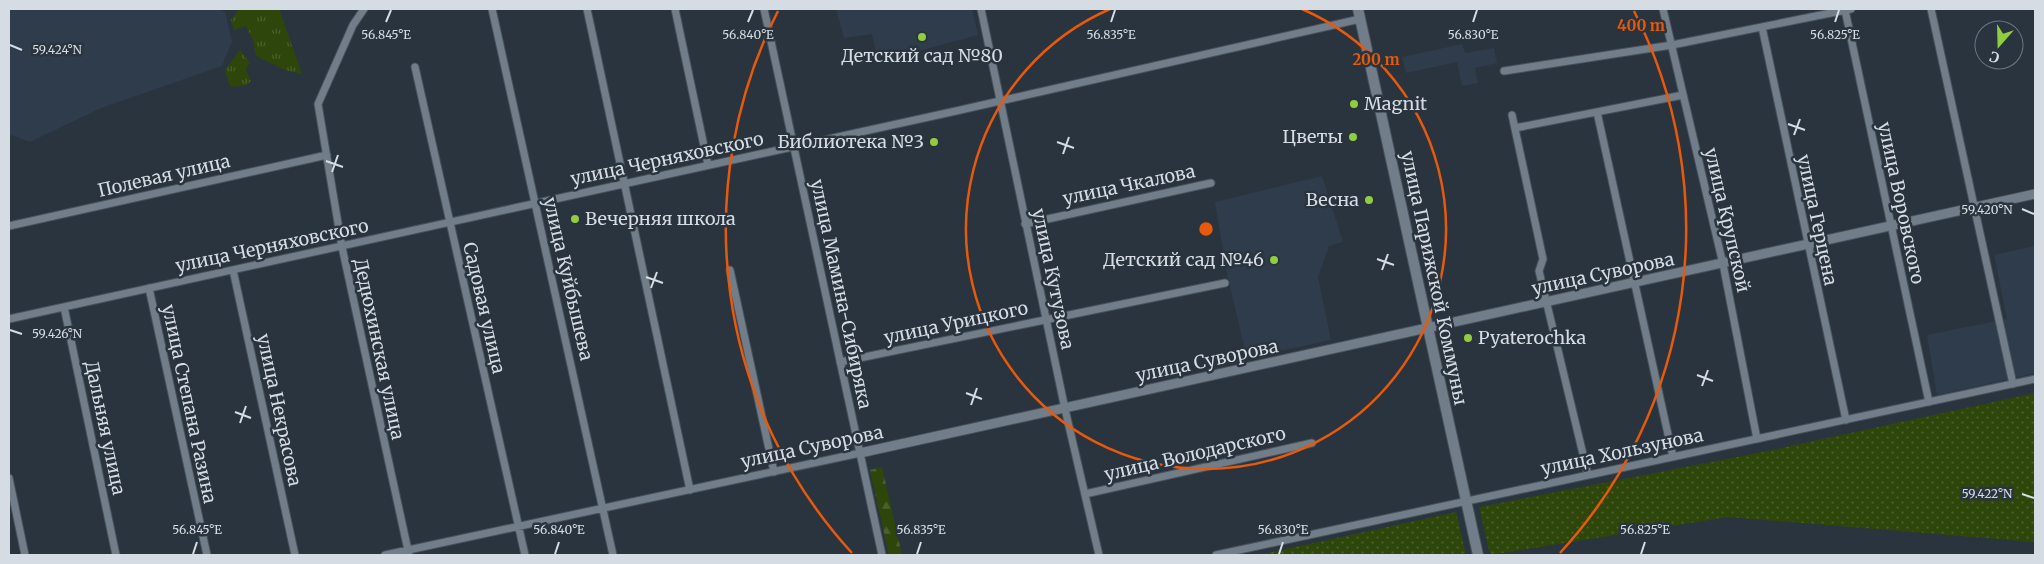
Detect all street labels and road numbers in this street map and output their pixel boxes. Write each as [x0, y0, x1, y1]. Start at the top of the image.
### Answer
street label: улица Воровского [1873, 120, 1930, 286]
street label: улица Черняховского [568, 127, 766, 190]
street label: улица Крупской [1700, 145, 1755, 294]
street label: Полевая улица [95, 149, 233, 202]
street label: улица Парижской Коммуны [1396, 149, 1473, 407]
street label: улица Герцена [1792, 152, 1843, 288]
street label: улица Чкалова [1061, 159, 1198, 210]
street label: улица Мамина-Сибиряка [806, 177, 877, 411]
street label: улица Куйбышева [539, 195, 599, 363]
street label: улица Кутузова [1027, 206, 1080, 352]
street label: улица Черняховского [173, 214, 371, 277]
street label: Садовая улица [458, 240, 511, 376]
street label: улица Суворова [1529, 247, 1677, 300]
street label: Дедюхинская улица [349, 256, 410, 442]
street label: улица Урицкого [882, 296, 1030, 349]
street label: улица Степана Разина [157, 302, 222, 506]
street label: улица Некрасова [252, 332, 307, 489]
street label: улица Суворова [1133, 334, 1281, 387]
street label: Дальняя улица [80, 359, 131, 497]
street label: улица Суворова [738, 420, 886, 473]
street label: улица Володарского [1102, 421, 1288, 486]
street label: улица Хользунова [1539, 423, 1706, 480]

